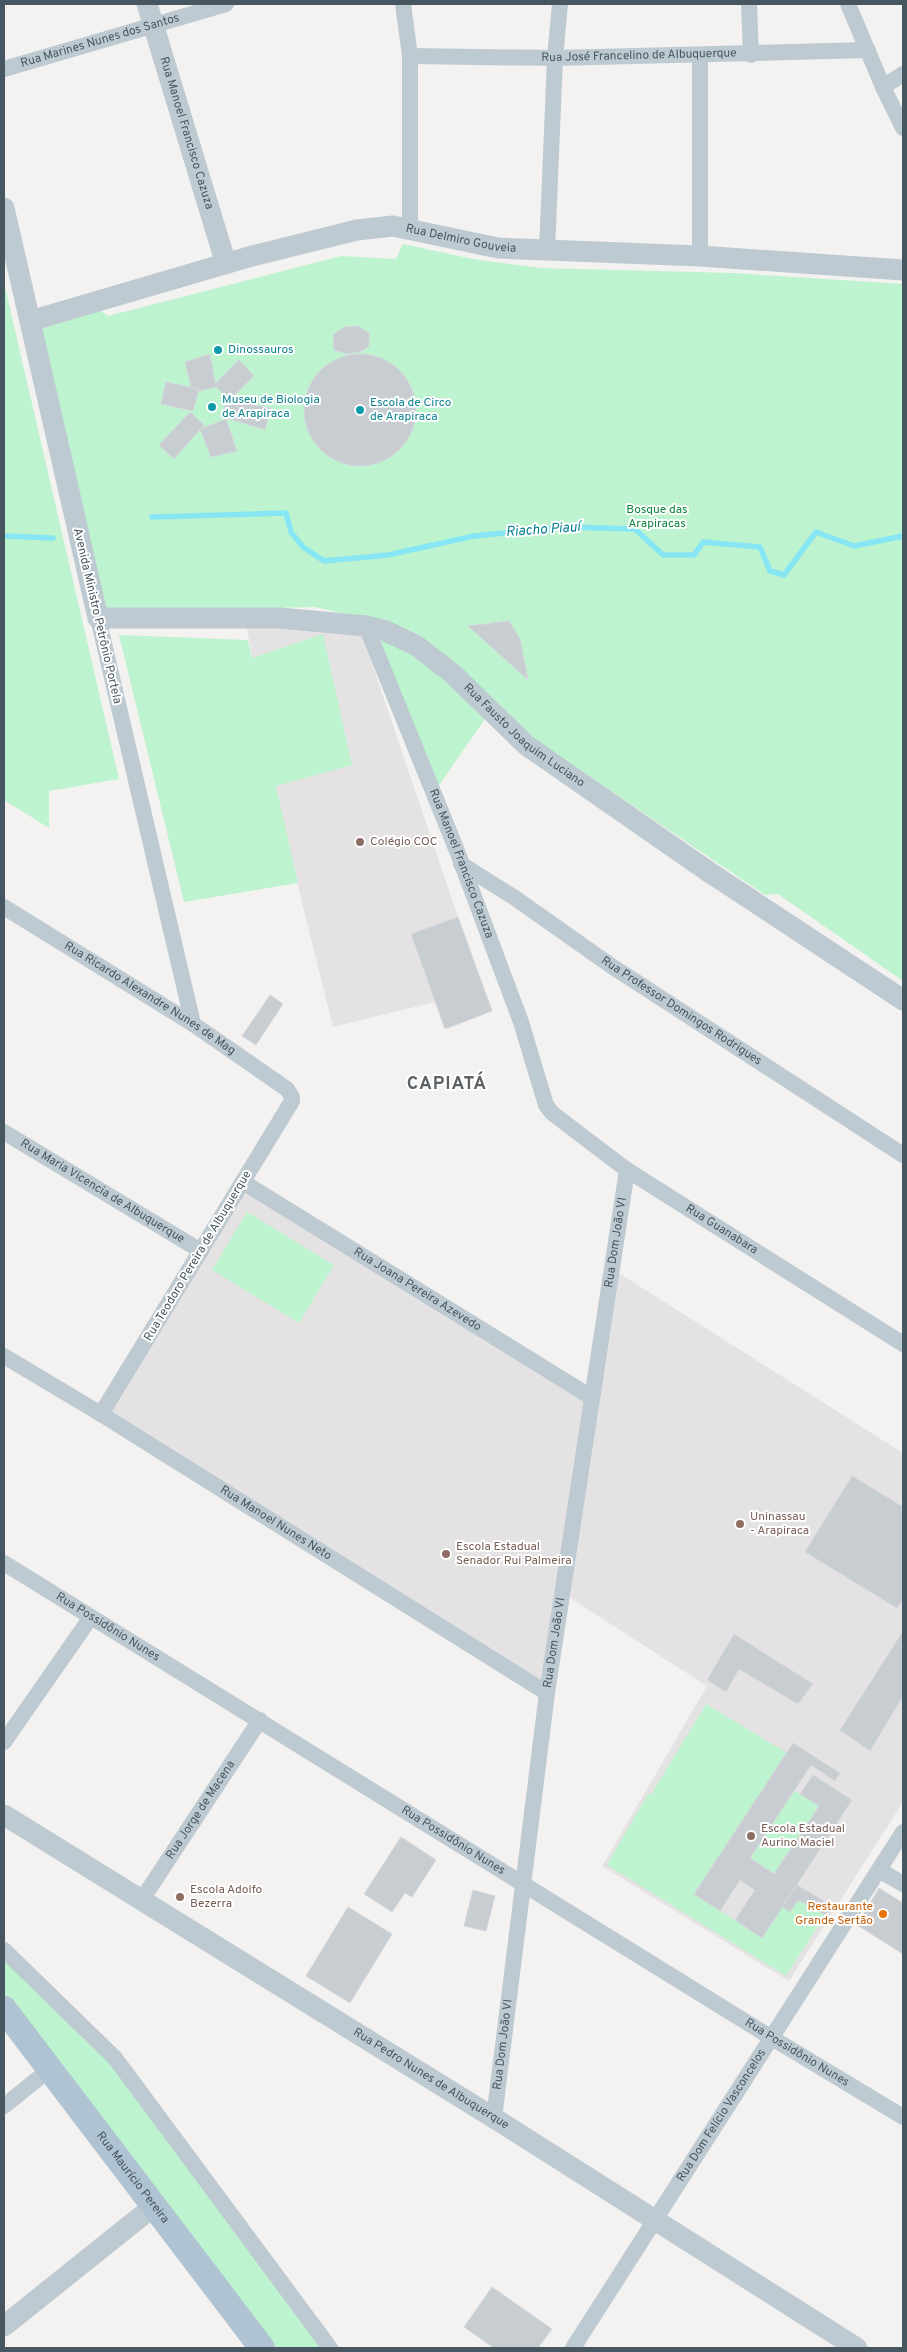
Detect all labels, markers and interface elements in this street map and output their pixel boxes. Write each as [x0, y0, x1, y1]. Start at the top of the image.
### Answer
street label: Rua Marines Nunes dos Santos [19, 10, 181, 72]
street label: Rua José Francelino de Albuquerque [541, 45, 737, 66]
street label: Rua Manoel Francisco Cazuza [155, 55, 217, 212]
street label: Rua Delmiro Gouveia [404, 221, 517, 257]
place label: Dinossauros [228, 342, 294, 358]
marker: Dinossauros [212, 344, 224, 356]
place label: Museu de Biologia de Arapiraca [222, 392, 320, 422]
place label: Escola de Circo de Arapiraca [370, 395, 452, 425]
marker: Museu de Biologia de Arapiraca [206, 401, 218, 413]
marker: Escola de Circo de Arapiraca [354, 404, 366, 416]
park label: Bosque das Arapiracas [626, 502, 688, 532]
water label: Riacho Piauí [505, 519, 584, 541]
street label: Avenida Ministro Petrônio Portela [69, 526, 125, 706]
street label: Rua Fausto Joaquim Luciano [460, 680, 588, 791]
street label: Rua Manoel Francisco Cazuza [425, 787, 497, 941]
place label: Colégio COC [370, 834, 438, 850]
marker: Colégio COC [354, 836, 366, 848]
street label: Rua Ricardo Alexandre Nunes de Mag [61, 938, 239, 1059]
street label: Rua Professor Domingos Rodrigues [598, 953, 765, 1069]
district label: CAPIATÁ [407, 1071, 487, 1096]
street label: Rua Maria Vicencia de Albuquerque [17, 1136, 188, 1247]
street label: Rua Teodoro Pereira de Albuquerque [141, 1168, 255, 1344]
street label: Rua Dom João VI [601, 1196, 631, 1289]
street label: Rua Guanabara [682, 1201, 761, 1258]
street label: Rua Joana Pereira Azevedo [350, 1244, 485, 1335]
street label: Rua Manoel Nunes Neto [217, 1482, 335, 1564]
place label: Uninassau - Arapiraca [750, 1509, 809, 1539]
marker: Uninassau - Arapiraca [734, 1518, 746, 1530]
place label: Escola Estadual Senador Rui Palmeira [456, 1539, 572, 1569]
marker: Escola Estadual Senador Rui Palmeira [440, 1548, 452, 1560]
street label: Rua Possidônio Nunes [53, 1589, 163, 1665]
street label: Rua Dom João VI [540, 1597, 569, 1689]
street label: Rua Jorge de Macena [163, 1757, 239, 1862]
street label: Rua Possidônio Nunes [398, 1802, 508, 1879]
place label: Escola Estadual Aurino Maciel [761, 1821, 845, 1851]
marker: Escola Estadual Aurino Maciel [745, 1830, 757, 1842]
place label: Escola Adolfo Bezerra [190, 1882, 262, 1912]
marker: Escola Adolfo Bezerra [174, 1891, 186, 1903]
place label: Restaurante Grande Sertão [795, 1899, 873, 1929]
marker: Restaurante Grande Sertão [877, 1908, 889, 1920]
street label: Rua Dom João VI [490, 1998, 517, 2091]
street label: Rua Possidônio Nunes [742, 2015, 852, 2091]
street label: Rua Pedro Nunes de Albuquerque [350, 2025, 512, 2133]
street label: Rua Dom Felício Vasconcelos [673, 2046, 770, 2185]
street label: Rua Maurício Pereira [92, 2129, 173, 2227]

